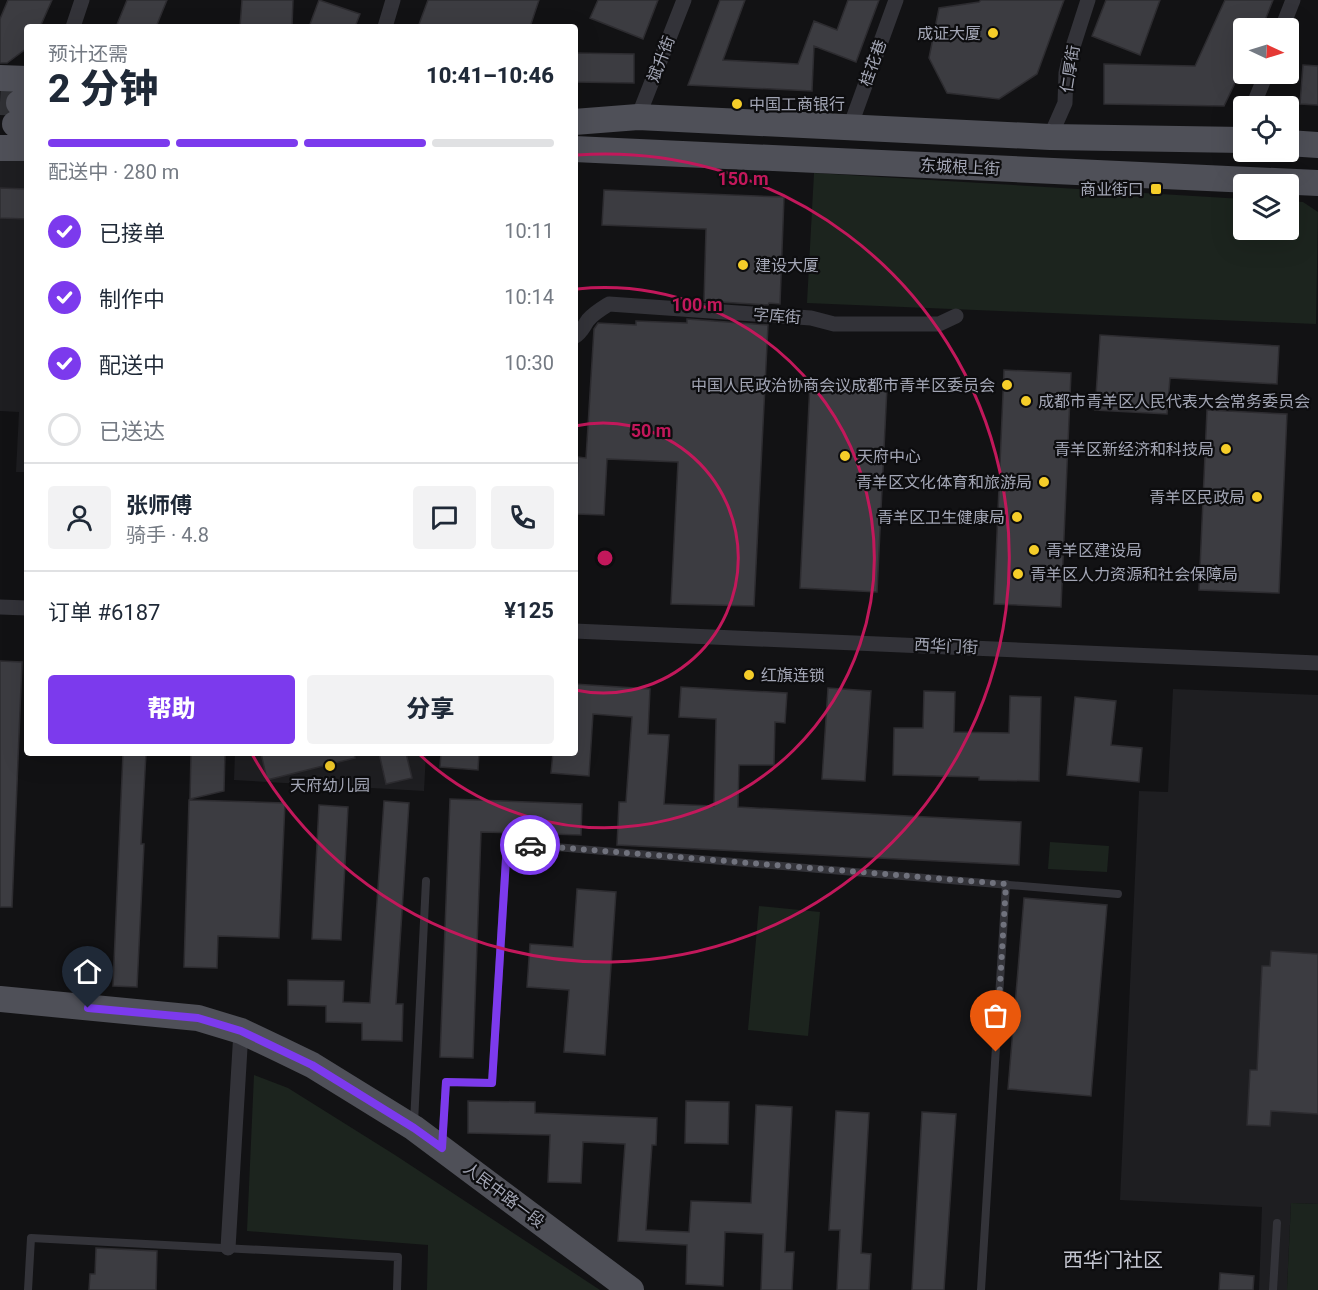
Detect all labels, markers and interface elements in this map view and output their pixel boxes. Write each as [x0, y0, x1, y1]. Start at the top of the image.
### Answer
north arrow [1233, 18, 1299, 84]
map controls [1233, 18, 1299, 240]
place label: 成证大厦 [917, 24, 981, 43]
marker: 成证大厦 [986, 26, 1000, 40]
street label: 斌升街 [644, 33, 678, 85]
street label: 桂花巷 [856, 37, 890, 89]
text: 预计还需 [48, 42, 128, 66]
street label: 仁厚街 [1057, 44, 1083, 94]
text: 10:41–10:46 [426, 63, 554, 88]
text: 2 分钟 [48, 66, 158, 112]
place label: 中国工商银行 [749, 95, 845, 114]
button: locate [1233, 96, 1299, 162]
marker: 中国工商银行 [730, 97, 744, 111]
street label: 东城根上街 [920, 155, 1000, 179]
text: 配送中 · 280 m [48, 160, 179, 184]
text: 150 m [717, 168, 769, 189]
button: layers [1233, 174, 1299, 240]
place label: 商业街口 [1080, 180, 1144, 199]
marker: 商业街口 [1149, 182, 1163, 196]
icon: check [48, 215, 81, 248]
text: 10:11 [504, 219, 554, 243]
text: 已接单 [99, 221, 165, 246]
place label: 建设大厦 [755, 256, 819, 275]
marker: 建设大厦 [736, 258, 750, 272]
icon: check [48, 281, 81, 314]
text: 10:14 [504, 285, 554, 309]
text: 制作中 [99, 287, 165, 312]
text: 100 m [671, 294, 723, 315]
street label: 字库街 [752, 305, 802, 327]
icon: check [48, 347, 81, 380]
text: 10:30 [504, 351, 554, 375]
text: 配送中 [99, 353, 165, 378]
place label: 中国人民政治协商会议成都市青羊区委员会 [691, 376, 995, 395]
marker: 中国人民政治协商会议成都市青羊区委员会 [1000, 378, 1014, 392]
place label: 成都市青羊区人民代表大会常务委员会 [1038, 392, 1310, 411]
marker: 成都市青羊区人民代表大会常务委员会 [1019, 394, 1033, 408]
text: 已送达 [99, 419, 165, 444]
text: 50 m [631, 420, 671, 441]
place label: 青羊区新经济和科技局 [1054, 440, 1214, 459]
marker: 青羊区新经济和科技局 [1219, 442, 1233, 456]
place label: 天府中心 [857, 447, 921, 466]
marker: 天府中心 [838, 449, 852, 463]
place label: 青羊区文化体育和旅游局 [856, 473, 1032, 492]
marker: 青羊区文化体育和旅游局 [1037, 475, 1051, 489]
button: person [48, 486, 111, 549]
button: chat [413, 486, 476, 549]
button: phone [491, 486, 554, 549]
place label: 青羊区民政局 [1149, 488, 1245, 507]
marker: 青羊区民政局 [1250, 490, 1264, 504]
text: 张师傅 [126, 493, 192, 518]
place label: 青羊区卫生健康局 [877, 508, 1005, 527]
marker: 青羊区卫生健康局 [1010, 510, 1024, 524]
text: 骑手 · 4.8 [126, 523, 209, 547]
place label: 青羊区建设局 [1046, 541, 1142, 560]
marker: 青羊区建设局 [1027, 543, 1041, 557]
centre of rings [595, 548, 615, 568]
place label: 青羊区人力资源和社会保障局 [1030, 565, 1238, 584]
marker: 青羊区人力资源和社会保障局 [1011, 567, 1025, 581]
text: ¥125 [504, 598, 554, 623]
text: 订单 #6187 [48, 600, 160, 625]
street label: 西华门街 [914, 635, 978, 657]
place label: 红旗连锁 [761, 666, 825, 685]
marker: 红旗连锁 [742, 668, 756, 682]
button: 帮助 [48, 675, 295, 744]
button: 分享 [307, 675, 554, 744]
marker: 天府幼儿园 [323, 759, 337, 773]
place label: 天府幼儿园 [290, 776, 370, 795]
courier [500, 815, 560, 875]
icon: car [514, 829, 547, 862]
pin [62, 946, 113, 1008]
icon: home [71, 955, 104, 988]
pin [970, 990, 1021, 1052]
icon: bag [979, 999, 1012, 1032]
street label: 人民中路一段 [460, 1159, 548, 1231]
district label: 西华门社区 [1063, 1248, 1163, 1272]

